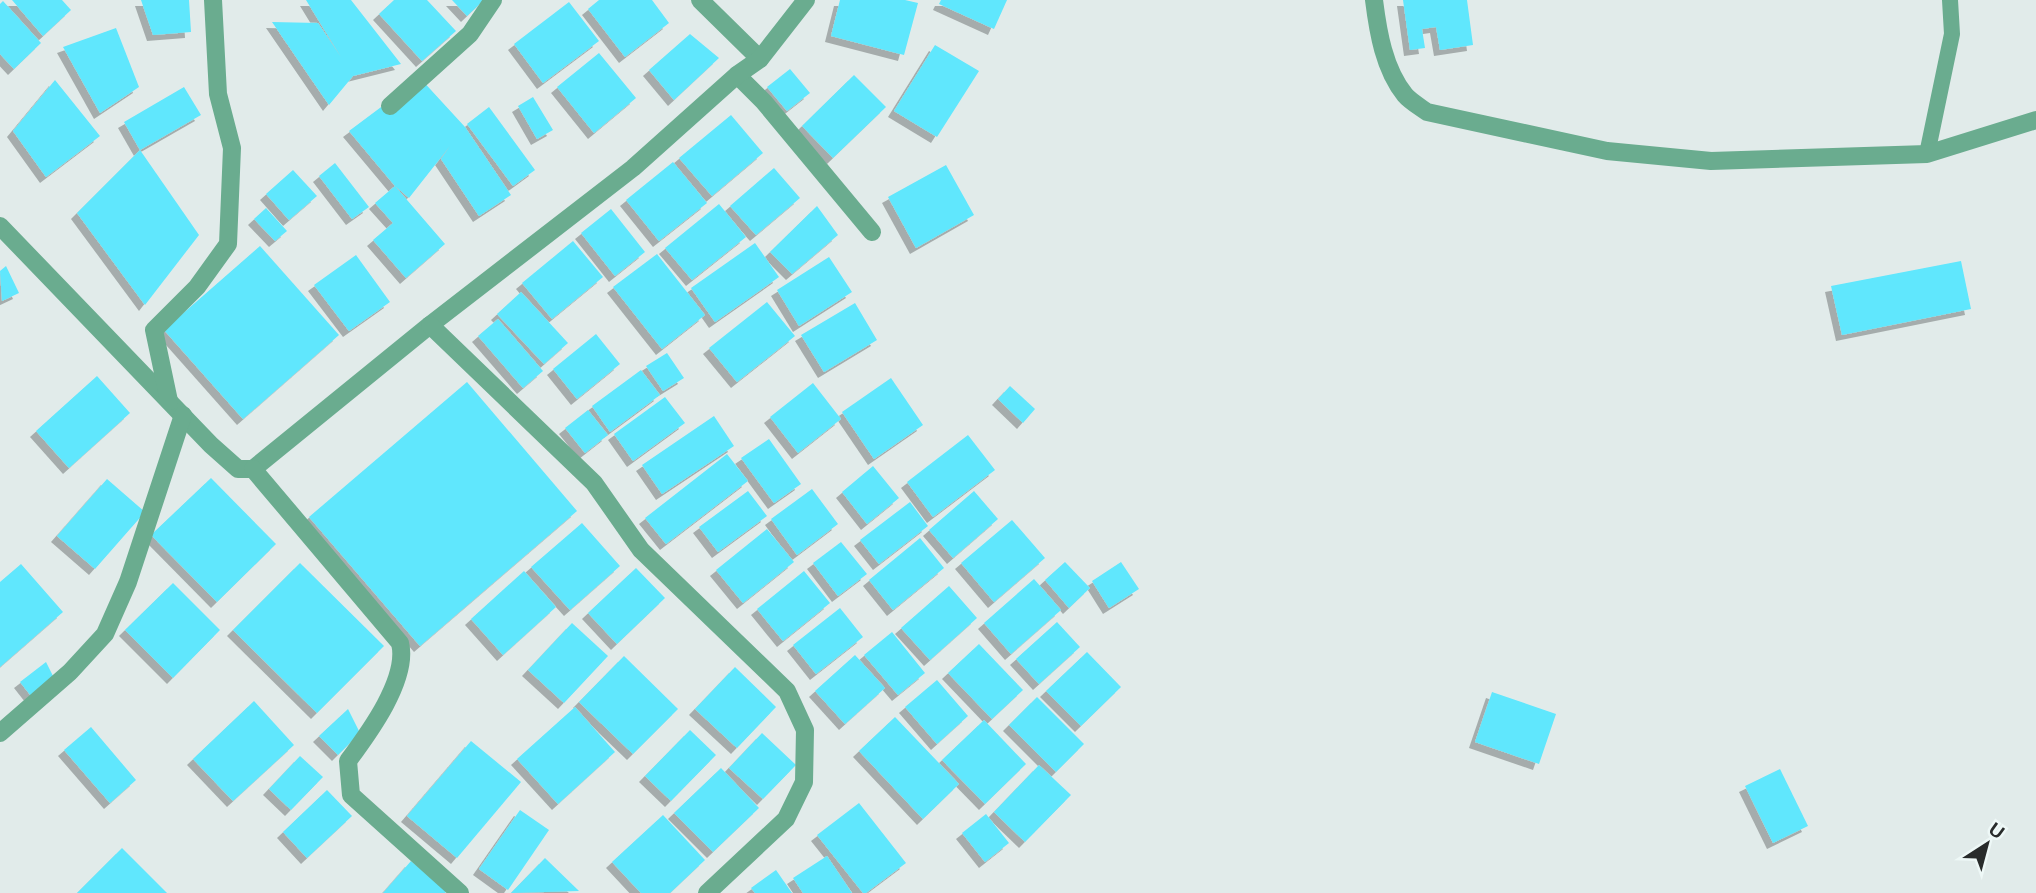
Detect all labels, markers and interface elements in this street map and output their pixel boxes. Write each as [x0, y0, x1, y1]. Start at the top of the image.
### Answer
north arrow [1952, 809, 2022, 879]
text: U [1985, 818, 2008, 843]

